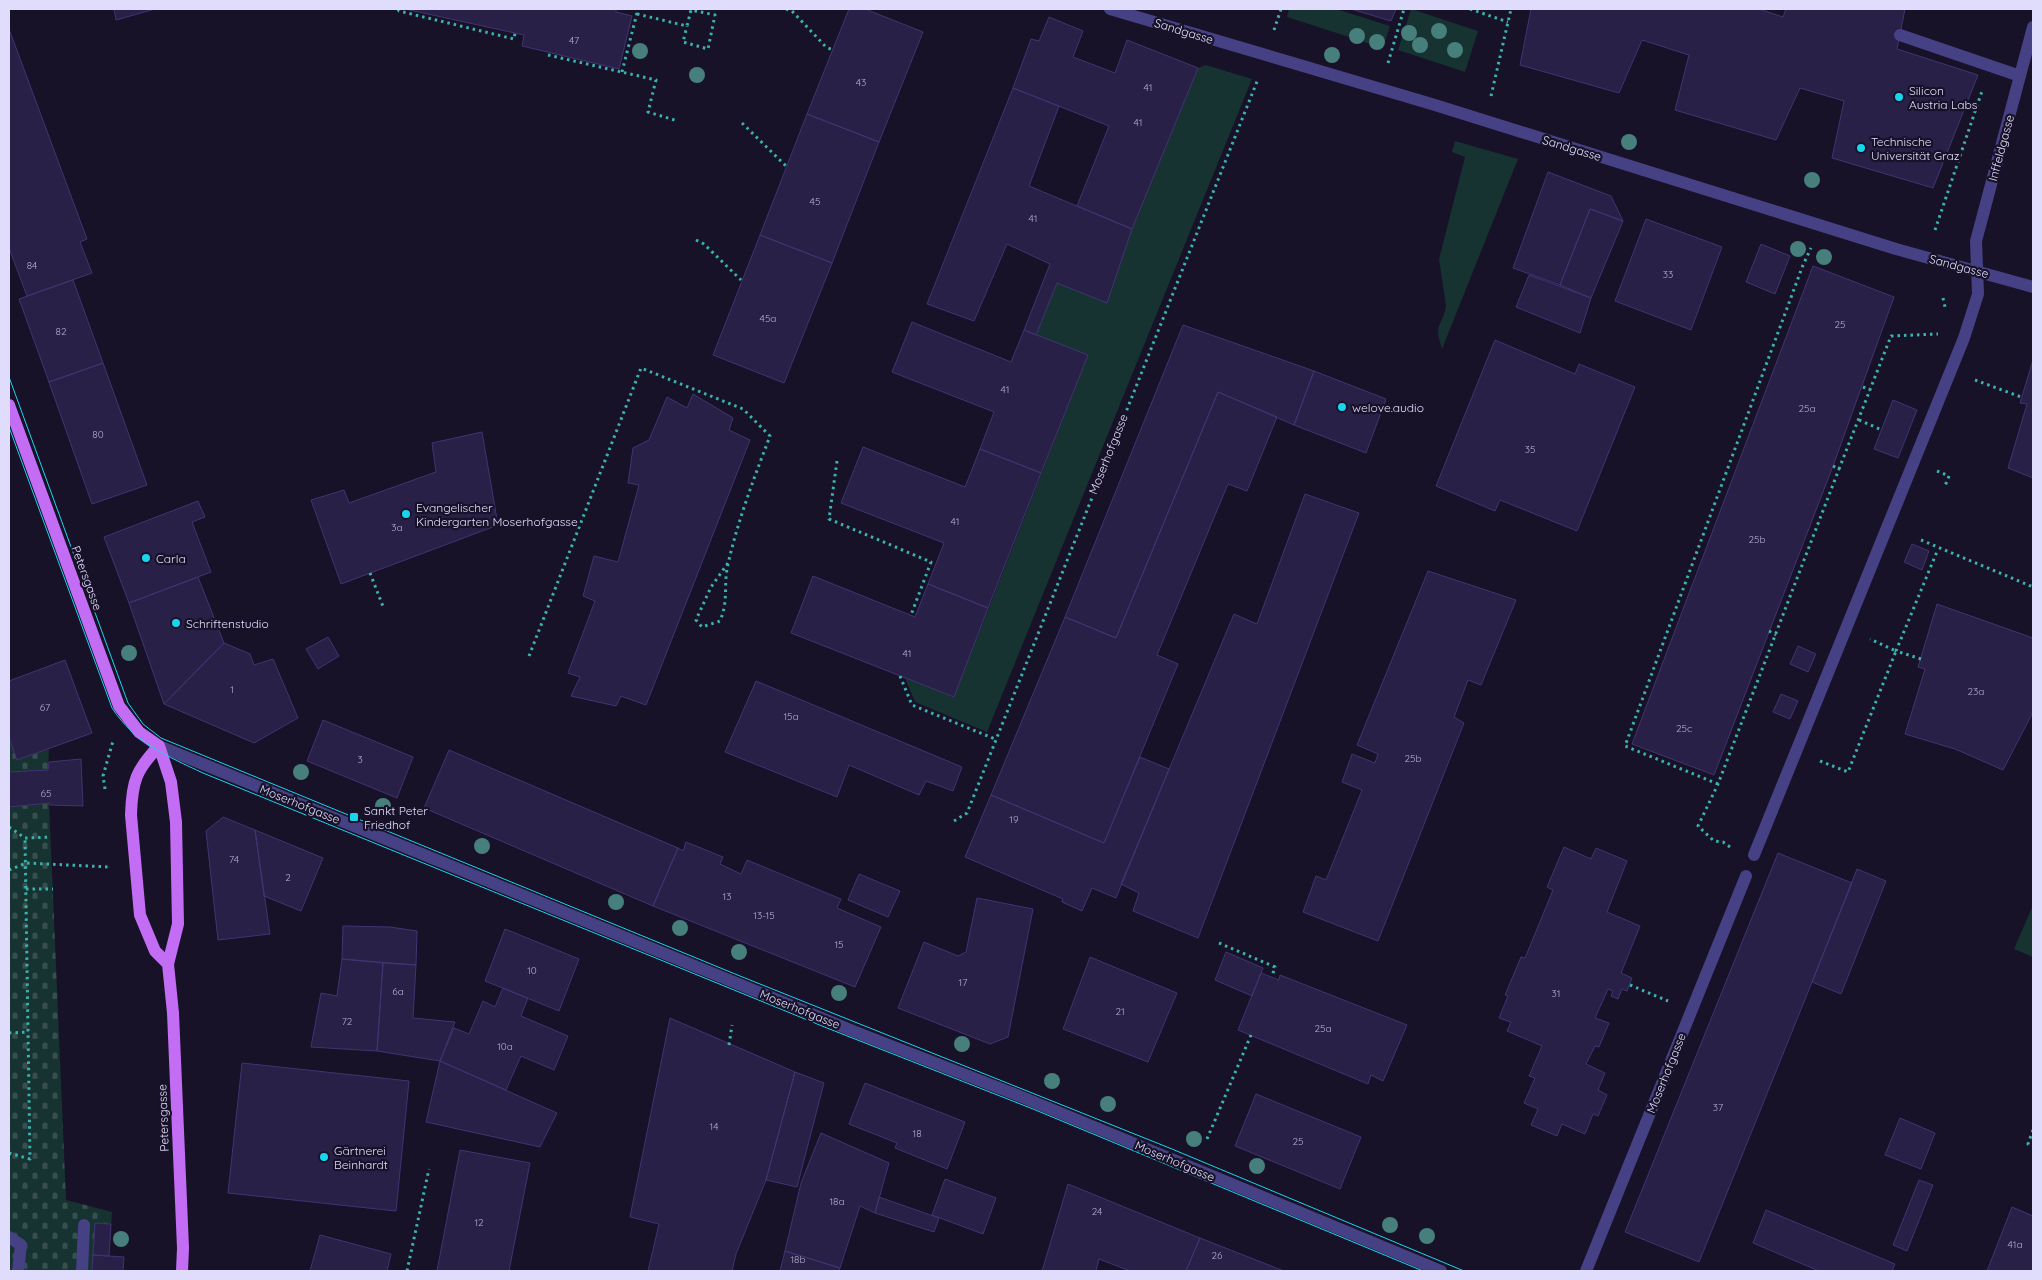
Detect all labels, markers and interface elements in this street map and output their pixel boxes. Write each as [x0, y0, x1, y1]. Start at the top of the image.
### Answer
street label: Sandgasse [1153, 15, 1216, 47]
house number: 47 [569, 34, 579, 47]
house number: 43 [856, 76, 866, 89]
house number: 41 [1144, 81, 1152, 94]
place label: Silicon Austria Labs [1909, 83, 1978, 112]
marker: Silicon Austria Labs [1893, 91, 1905, 103]
street label: Inffeldgasse [1985, 113, 2017, 183]
house number: 41 [1134, 116, 1142, 129]
street label: Sandgasse [1541, 132, 1604, 164]
place label: Technische Universität Graz [1871, 134, 1960, 163]
marker: Technische Universität Graz [1855, 142, 1867, 154]
house number: 45 [810, 195, 820, 208]
house number: 41 [1029, 212, 1037, 225]
street label: Sandgasse [1928, 251, 1991, 281]
house number: 84 [27, 259, 37, 272]
house number: 33 [1663, 268, 1673, 281]
house number: 45a [760, 312, 776, 325]
house number: 25 [1835, 318, 1846, 331]
house number: 82 [56, 325, 67, 338]
house number: 41 [1001, 383, 1009, 396]
place label: welove.audio [1352, 400, 1424, 415]
marker: welove.audio [1336, 401, 1348, 413]
house number: 25a [1798, 402, 1816, 415]
street label: Moserhofgasse [1085, 411, 1131, 496]
house number: 80 [92, 428, 104, 441]
house number: 35 [1525, 443, 1535, 456]
place label: Evangelischer Kindergarten Moserhofgasse [416, 500, 578, 529]
marker: Evangelischer Kindergarten Moserhofgasse [400, 508, 412, 520]
house number: 41 [951, 515, 959, 528]
house number: 3a [391, 521, 403, 534]
house number: 25b [1748, 533, 1766, 546]
street label: Petersgasse [68, 544, 106, 613]
place label: Carla [156, 551, 186, 566]
marker: Carla [140, 552, 152, 564]
place label: Schriftenstudio [186, 616, 269, 631]
marker: Schriftenstudio [170, 617, 182, 629]
house number: 41 [903, 647, 911, 660]
house number: 1 [230, 683, 234, 696]
house number: 23a [1968, 685, 1984, 698]
house number: 67 [40, 701, 50, 714]
house number: 15a [783, 710, 799, 723]
house number: 25c [1676, 722, 1692, 735]
house number: 25b [1404, 752, 1422, 765]
house number: 3 [357, 753, 363, 766]
street label: Moserhofgasse [258, 781, 343, 827]
house number: 65 [41, 787, 51, 800]
place label: Sankt Peter Friedhof [364, 803, 428, 832]
marker: Sankt Peter Friedhof [348, 811, 360, 823]
house number: 19 [1009, 813, 1019, 826]
house number: 74 [229, 853, 239, 866]
house number: 2 [285, 871, 291, 884]
house number: 13 [723, 890, 731, 903]
house number: 13-15 [753, 909, 775, 922]
house number: 15 [834, 938, 844, 951]
house number: 10 [527, 964, 537, 977]
house number: 17 [959, 976, 967, 989]
house number: 6a [392, 985, 404, 998]
street label: Moserhofgasse [758, 986, 843, 1032]
house number: 31 [1552, 987, 1560, 1000]
house number: 21 [1115, 1005, 1125, 1018]
house number: 72 [342, 1015, 353, 1028]
house number: 25a [1314, 1022, 1332, 1035]
street label: Moserhofgasse [1643, 1030, 1689, 1115]
house number: 10a [497, 1040, 513, 1053]
street label: Petersgasse [154, 1084, 172, 1152]
house number: 37 [1713, 1101, 1723, 1114]
house number: 14 [710, 1120, 718, 1133]
house number: 18 [912, 1127, 922, 1140]
house number: 25 [1293, 1135, 1304, 1148]
street label: Moserhofgasse [1133, 1137, 1217, 1185]
place label: Gärtnerei Beinhardt [334, 1143, 388, 1172]
marker: Gärtnerei Beinhardt [318, 1151, 330, 1163]
house number: 18a [829, 1195, 845, 1208]
house number: 24 [1092, 1205, 1102, 1218]
house number: 12 [474, 1216, 484, 1229]
house number: 41a [2008, 1238, 2022, 1251]
house number: 26 [1212, 1249, 1223, 1262]
house number: 18b [790, 1253, 806, 1266]

